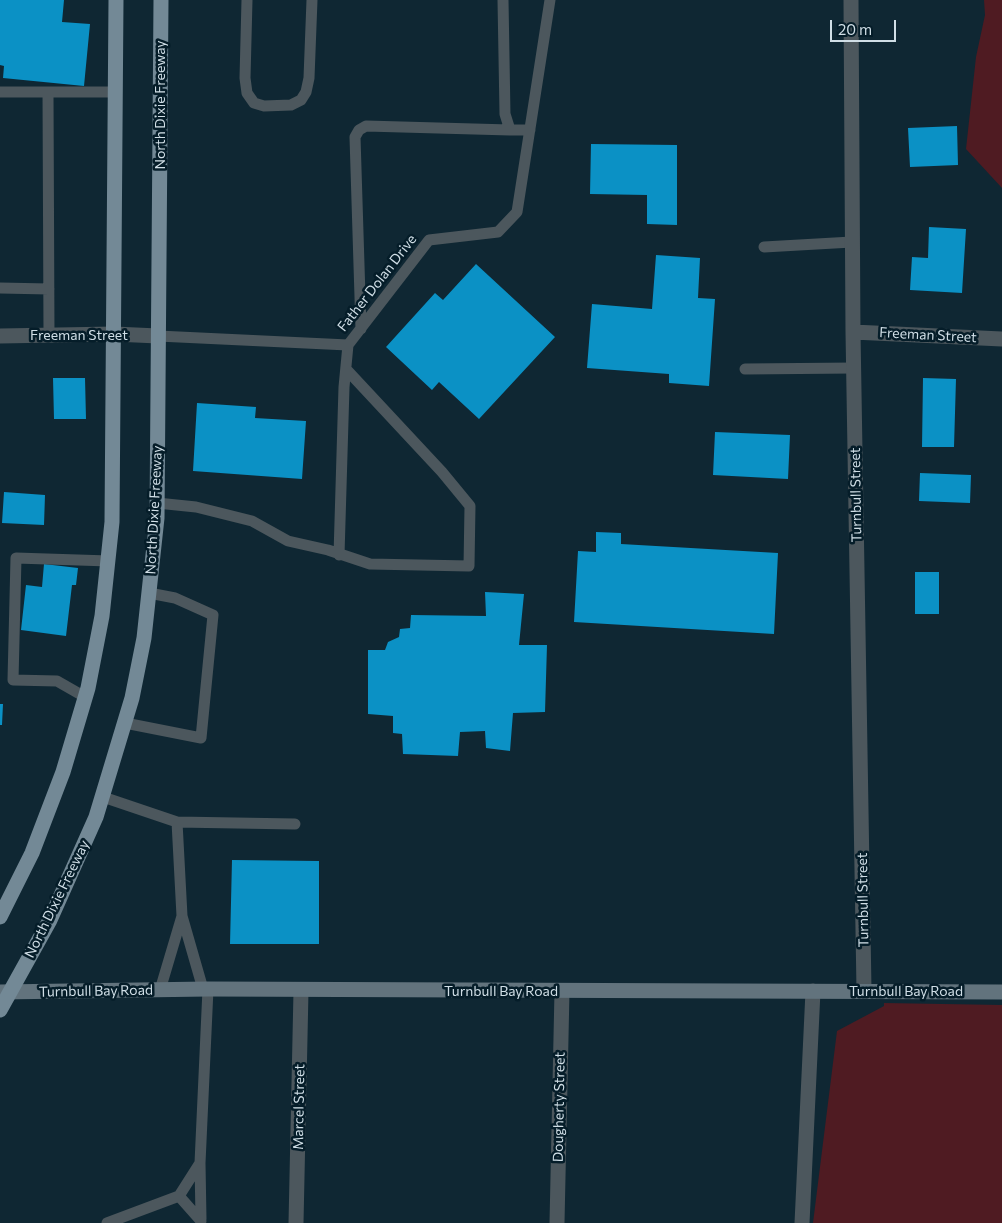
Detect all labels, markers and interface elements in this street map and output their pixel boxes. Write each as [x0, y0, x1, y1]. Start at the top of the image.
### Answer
scale bar [832, 10, 898, 42]
text: 20 m [838, 20, 872, 38]
street label: North Dixie Freeway [152, 40, 168, 170]
street label: Father Dolan Drive [334, 231, 420, 335]
street label: Freeman Street [879, 324, 977, 346]
street label: Freeman Street [30, 327, 128, 343]
street label: North Dixie Freeway [142, 445, 166, 575]
street label: Turnbull Street [847, 448, 865, 542]
street label: North Dixie Freeway [21, 837, 93, 961]
street label: Turnbull Street [854, 853, 872, 947]
street label: Turnbull Bay Road [39, 982, 153, 1000]
street label: Turnbull Bay Road [444, 983, 558, 999]
street label: Turnbull Bay Road [849, 983, 963, 999]
street label: Dougherty Street [550, 1052, 568, 1162]
street label: Marcel Street [290, 1064, 308, 1150]

